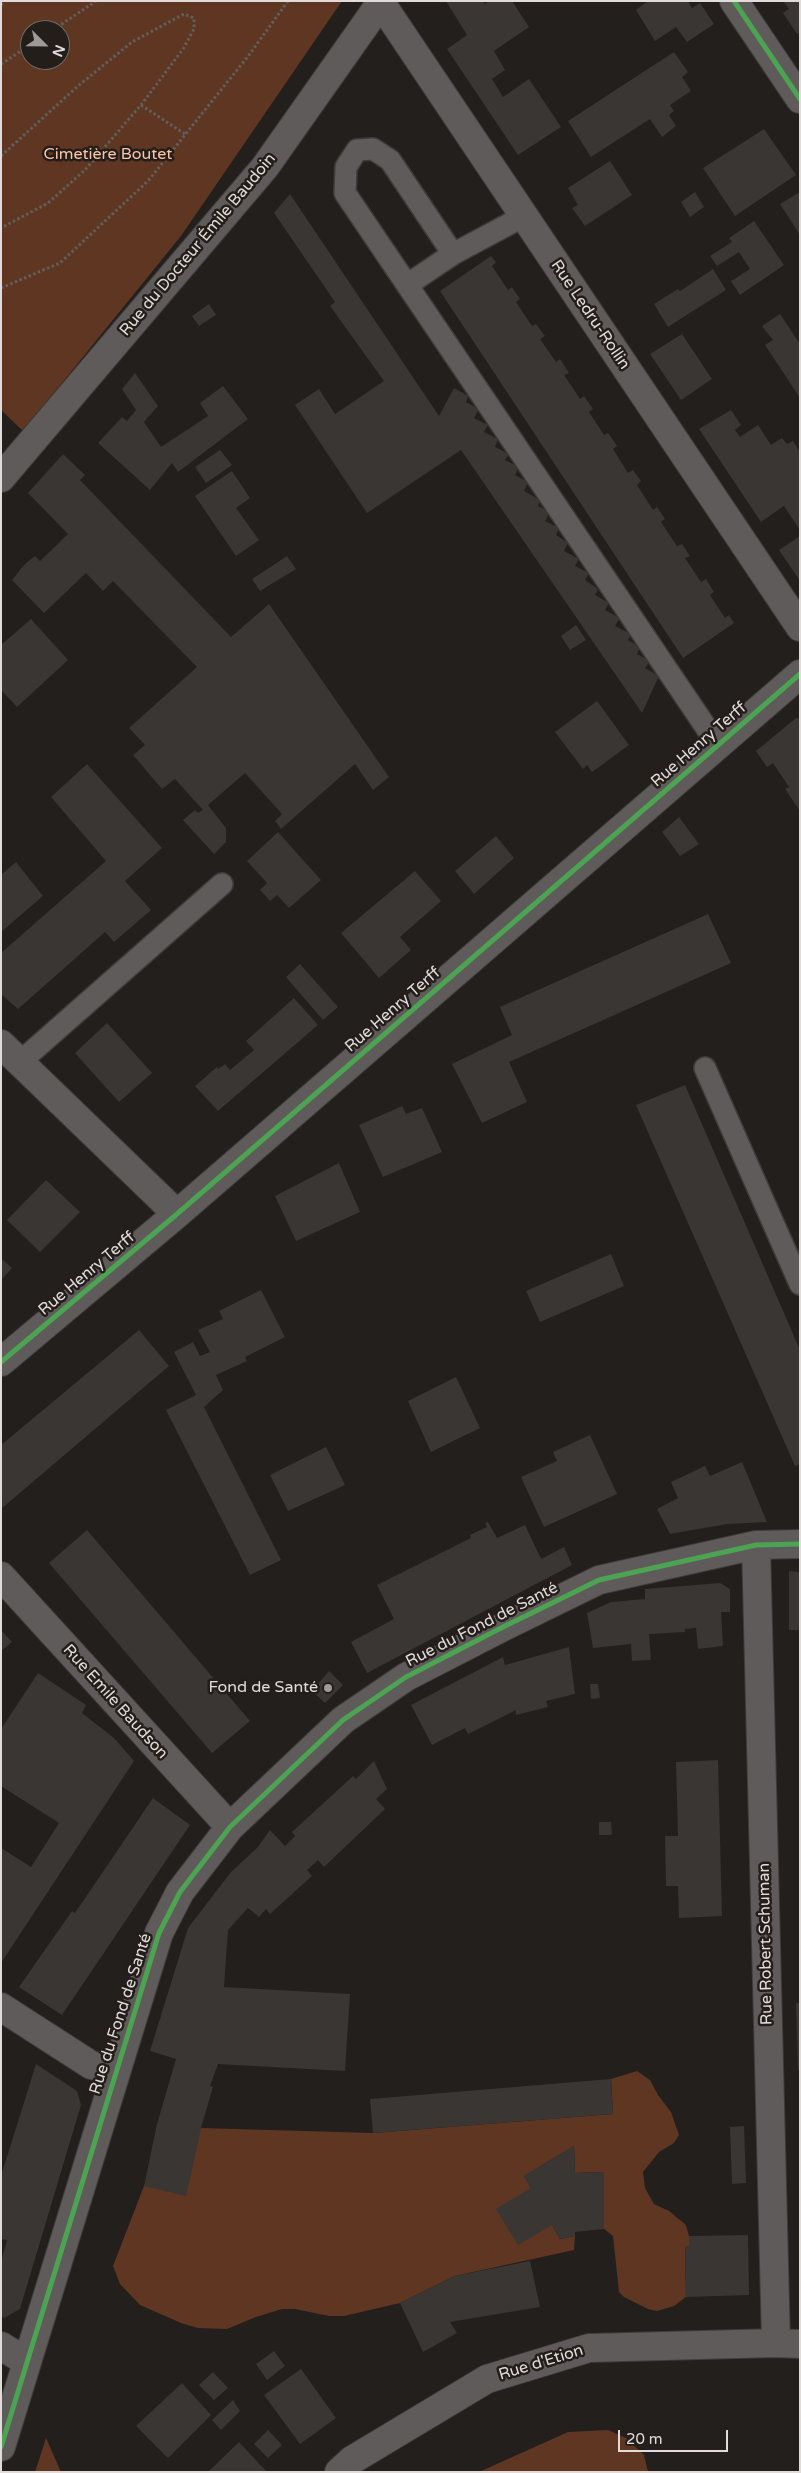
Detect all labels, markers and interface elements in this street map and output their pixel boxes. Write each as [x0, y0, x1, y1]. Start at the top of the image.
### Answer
north arrow [20, 20, 70, 70]
text: N [48, 42, 68, 59]
park label: Cimetière Boutet [44, 145, 172, 165]
street label: Rue du Docteur Émile Baudoin [116, 150, 280, 340]
street label: Rue Ledru-Rollin [546, 257, 634, 373]
street label: Rue Henry Terff [647, 698, 751, 792]
street label: Rue Henry Terff [341, 963, 445, 1057]
street label: Rue Henry Terff [35, 1228, 139, 1320]
street label: Rue du Fond de Santé [403, 1578, 561, 1672]
street label: Rue Emile Baudson [59, 1641, 171, 1763]
place label: Fond de Santé [208, 1678, 318, 1698]
marker: Fond de Santé [322, 1682, 334, 1694]
street label: Rue Robert Schuman [755, 1863, 777, 2025]
street label: Rue du Fond de Santé [86, 1931, 156, 2097]
street label: Rue d'Etion [496, 2341, 586, 2385]
scale bar [621, 2420, 731, 2452]
text: 20 m [626, 2430, 663, 2448]

